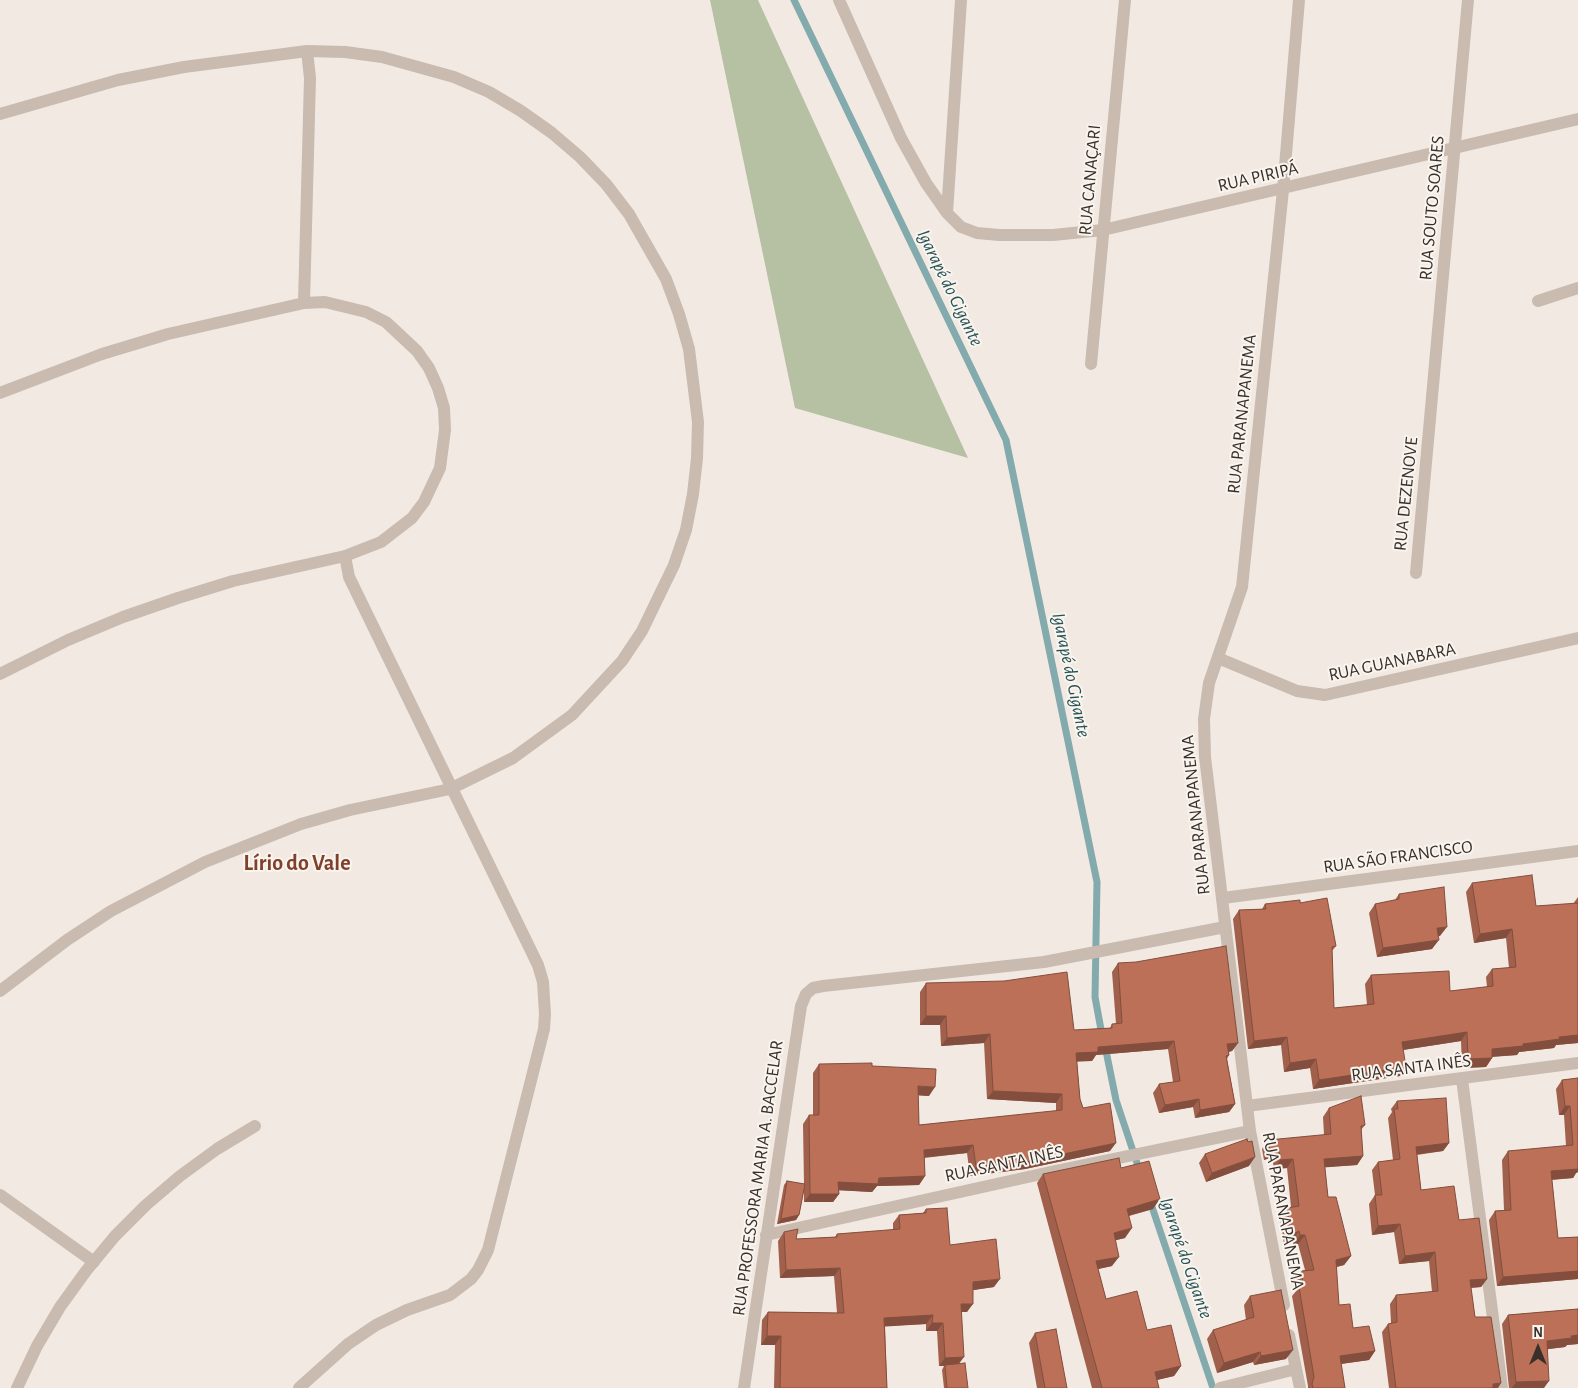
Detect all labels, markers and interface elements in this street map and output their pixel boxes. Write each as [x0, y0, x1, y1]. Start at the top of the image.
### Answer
street label: RUA CANAÇARI [1074, 124, 1106, 236]
street label: RUA SOUTO SOARES [1415, 135, 1449, 281]
street label: RUA PIRIPÁ [1216, 157, 1300, 197]
water label: Igarapé do Gigante [912, 226, 988, 350]
street label: RUA PARANAPANEMA [1223, 333, 1261, 495]
street label: RUA DEZENOVE [1389, 436, 1423, 552]
water label: Igarapé do Gigante [1047, 611, 1095, 739]
street label: RUA GUANABARA [1327, 638, 1457, 686]
street label: RUA PARANAPANEMA [1177, 734, 1215, 896]
street label: RUA SÃO FRANCISCO [1322, 836, 1474, 878]
district label: Lírio do Vale [243, 850, 351, 876]
street label: RUA PROFESSORA MARIA A. BACCELAR [728, 1039, 788, 1317]
street label: RUA SANTA INÊS [1350, 1050, 1472, 1086]
street label: RUA PARANAPANEMA [1257, 1130, 1309, 1292]
street label: RUA SANTA INÊS [943, 1141, 1065, 1187]
water label: Igarapé do Gigante [1155, 1194, 1217, 1322]
north arrow [1513, 1323, 1563, 1373]
text: N [1533, 1326, 1543, 1340]

